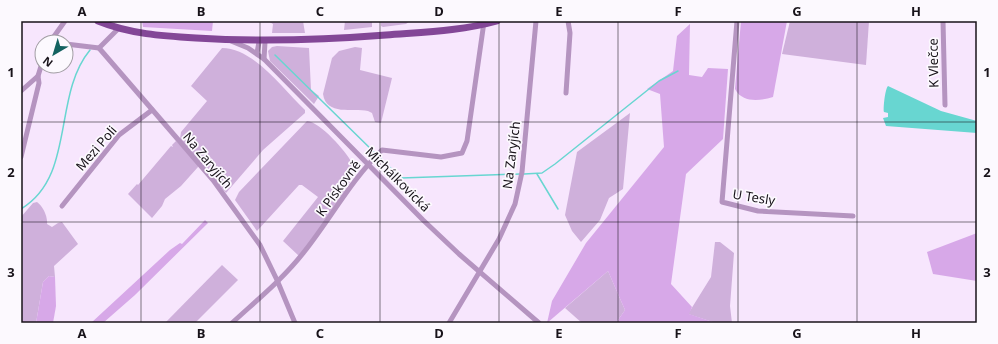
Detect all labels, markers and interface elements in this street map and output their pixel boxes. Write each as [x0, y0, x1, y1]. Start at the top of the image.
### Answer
text: A [78, 2, 87, 20]
text: B [197, 2, 205, 20]
text: C [316, 2, 324, 20]
text: D [434, 2, 444, 20]
text: E [555, 2, 563, 20]
text: F [674, 2, 682, 20]
text: G [792, 2, 802, 20]
text: H [911, 2, 921, 20]
north arrow [34, 34, 74, 74]
street label: K Vlečce [924, 38, 942, 88]
text: N [39, 54, 56, 71]
text: 1 [7, 63, 15, 81]
text: 1 [983, 63, 991, 81]
street label: Na Zaryjích [498, 120, 524, 190]
street label: Mezi Poli [71, 122, 121, 174]
street label: Na Zaryjích [179, 128, 237, 192]
street label: Michálkovická [362, 143, 434, 215]
street label: K Pískovně [312, 156, 364, 220]
text: 2 [7, 163, 15, 181]
text: 2 [983, 163, 991, 181]
street label: U Tesly [731, 185, 777, 209]
text: 3 [7, 263, 15, 281]
text: 3 [983, 263, 991, 281]
text: A [78, 324, 87, 342]
text: B [197, 324, 205, 342]
text: C [316, 324, 324, 342]
text: D [434, 324, 444, 342]
text: E [555, 324, 563, 342]
text: F [674, 324, 682, 342]
text: G [792, 324, 802, 342]
text: H [911, 324, 921, 342]

